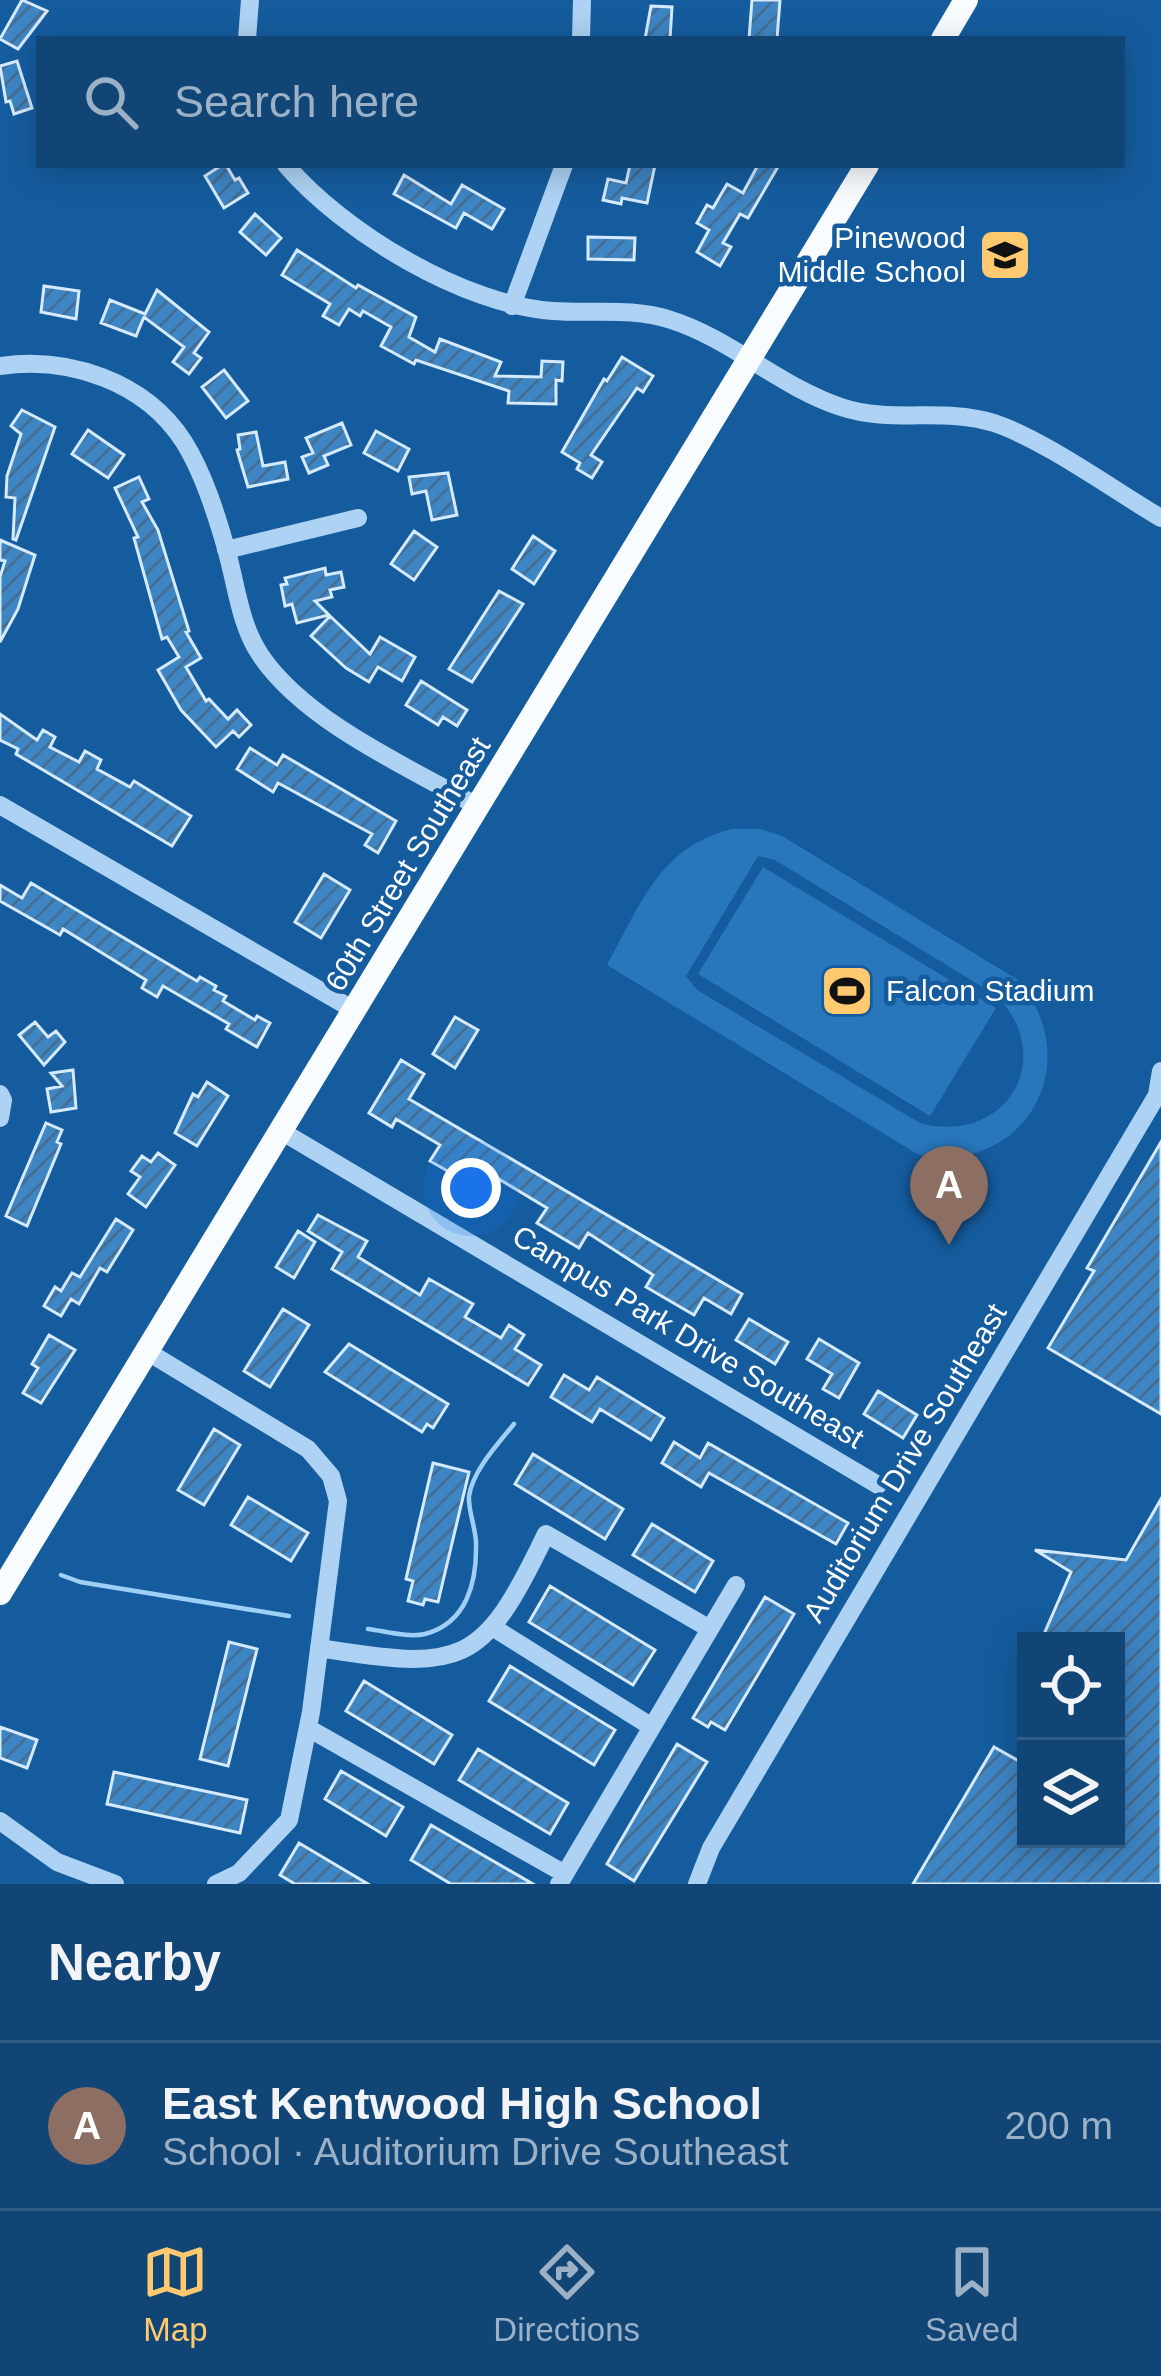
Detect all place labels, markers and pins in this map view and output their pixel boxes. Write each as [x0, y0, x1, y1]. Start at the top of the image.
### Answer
place label: Pinewood Middle School [778, 221, 966, 288]
school or university icon: Pinewood Middle School [977, 227, 1033, 283]
sports icon: Falcon Stadium [819, 963, 875, 1019]
place label: Falcon Stadium [886, 974, 1094, 1007]
pin: A [910, 1146, 988, 1245]

